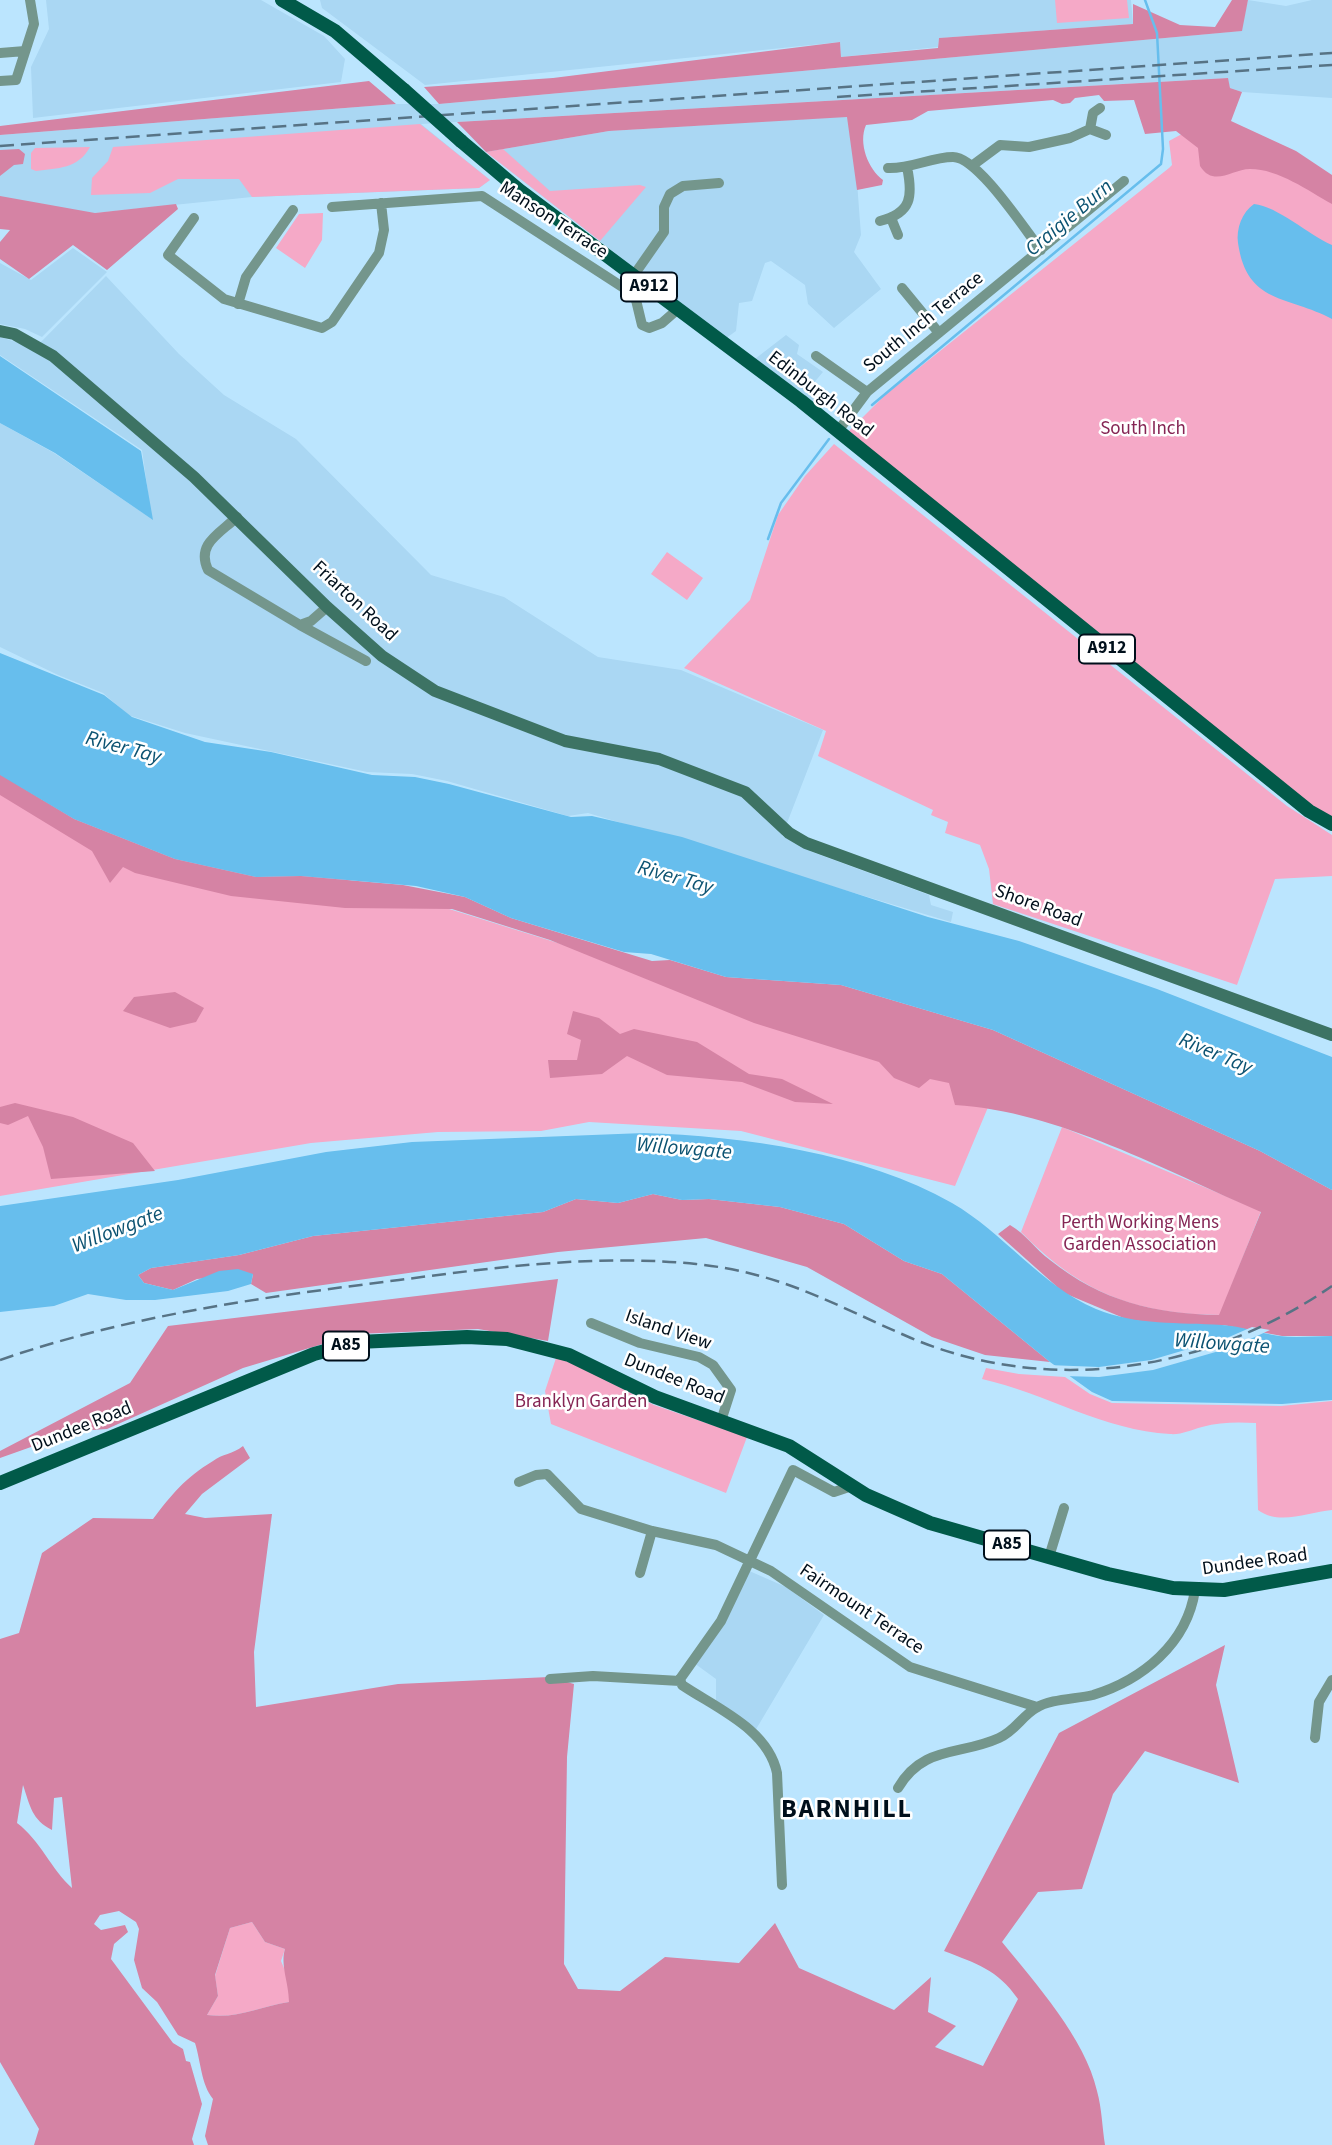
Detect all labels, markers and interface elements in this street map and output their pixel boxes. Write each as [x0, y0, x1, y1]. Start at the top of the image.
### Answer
water label: Craigie Burn [1021, 175, 1119, 263]
street label: Manson Terrace [495, 178, 611, 264]
street label: South Inch Terrace [859, 268, 989, 378]
road number: A912 [621, 272, 677, 302]
street label: Edinburgh Road [763, 347, 877, 443]
park label: South Inch [1100, 419, 1186, 441]
street label: Friarton Road [307, 557, 401, 647]
road number: A912 [1079, 634, 1135, 664]
water label: River Tay [82, 727, 164, 771]
water label: River Tay [634, 856, 716, 902]
street label: Shore Road [991, 881, 1085, 933]
water label: River Tay [1175, 1028, 1255, 1082]
water label: Willowgate [635, 1133, 733, 1167]
water label: Willowgate [69, 1202, 167, 1260]
park label: Perth Working Mens Garden Association [1061, 1213, 1219, 1257]
street label: Island View [622, 1306, 714, 1356]
water label: Willowgate [1173, 1329, 1271, 1361]
road number: A85 [323, 1331, 369, 1360]
street label: Dundee Road [620, 1350, 728, 1410]
park label: Branklyn Garden [515, 1392, 647, 1414]
street label: Dundee Road [28, 1398, 136, 1458]
road number: A85 [984, 1530, 1030, 1560]
street label: Dundee Road [1201, 1544, 1309, 1582]
street label: Fairmount Terrace [795, 1560, 927, 1660]
district label: BARNHILL [782, 1795, 912, 1827]

